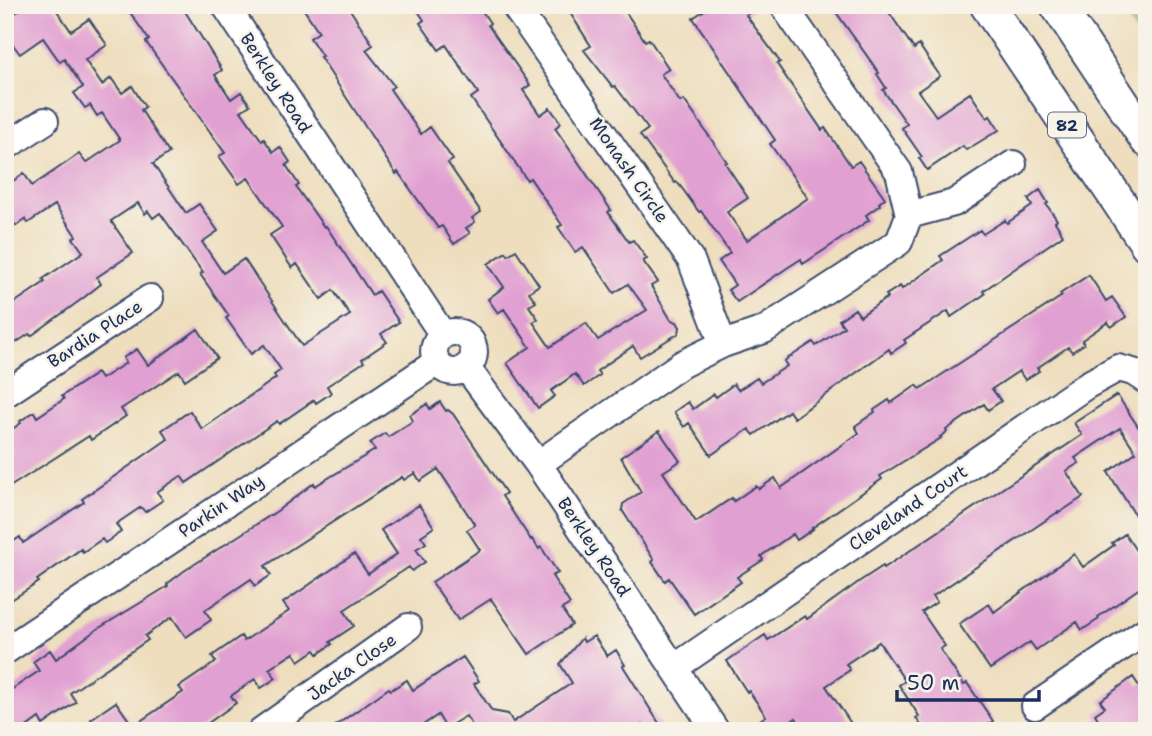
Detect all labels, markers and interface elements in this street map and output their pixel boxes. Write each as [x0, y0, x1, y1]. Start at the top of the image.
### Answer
street label: Berkley Road [235, 28, 317, 138]
street label: Monash Circle [584, 112, 674, 228]
road number: 82 [1048, 113, 1086, 138]
street label: Bardia Place [43, 294, 147, 374]
street label: Cleveland Court [844, 459, 972, 557]
street label: Parkin Way [174, 469, 268, 543]
street label: Berkley Road [552, 493, 636, 601]
street label: Jacka Close [303, 628, 401, 706]
scale bar [897, 659, 1038, 703]
text: 50 m [907, 669, 960, 697]

